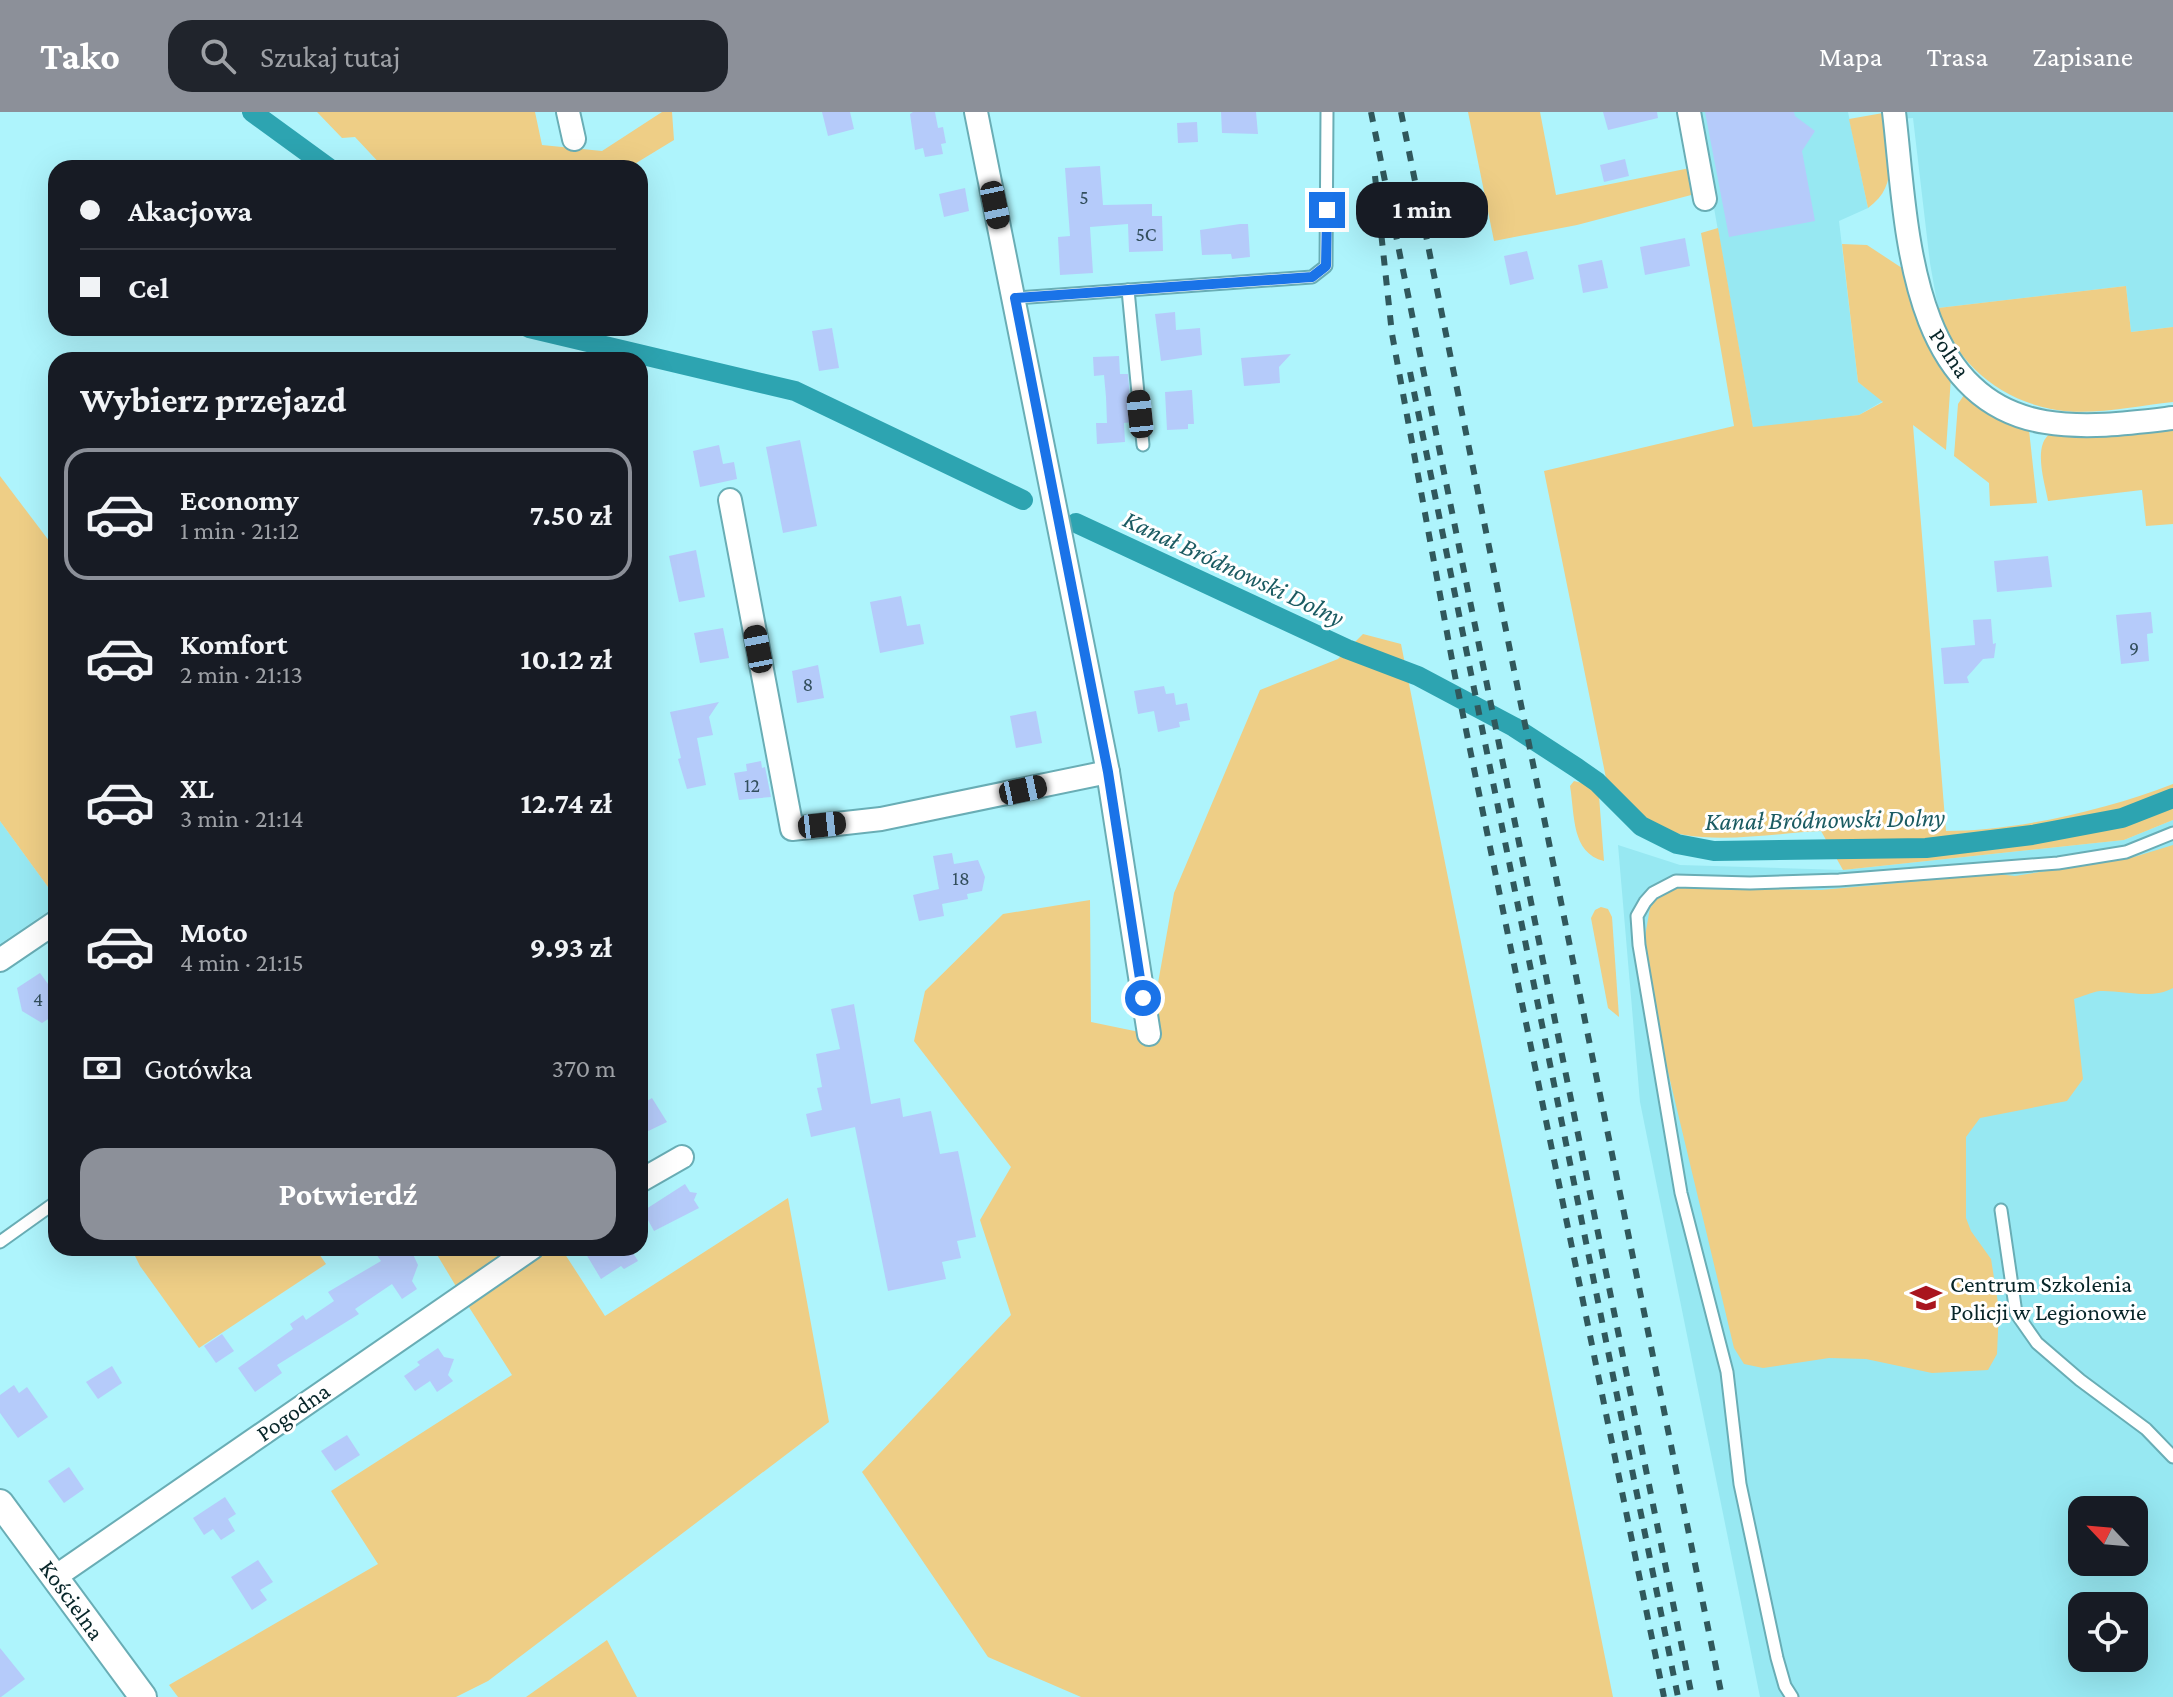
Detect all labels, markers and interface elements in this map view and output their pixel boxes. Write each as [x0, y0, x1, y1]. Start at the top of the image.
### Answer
search box [168, 20, 728, 92]
icon: search [196, 34, 240, 78]
text: Tako [40, 35, 120, 77]
text: Szukaj tutaj [260, 40, 400, 73]
text: Mapa [1819, 41, 1883, 72]
text: Trasa [1927, 41, 1988, 72]
text: Zapisane [2032, 41, 2133, 72]
car [978, 179, 1012, 231]
callout: 1 min [1355, 182, 1487, 238]
house number: 5 [1079, 186, 1089, 208]
route end [1309, 192, 1345, 228]
text: Akacjowa [128, 194, 252, 227]
text: 1 min [1392, 195, 1452, 224]
house number: 5C [1135, 223, 1157, 245]
text: Cel [128, 271, 169, 304]
street label: Polna [1924, 323, 1977, 383]
text: Wybierz przejazd [80, 380, 346, 420]
car [1126, 389, 1154, 439]
icon: car [84, 478, 156, 550]
text: Economy [180, 483, 299, 516]
text: 7.50 zł [529, 498, 612, 531]
water label: Kanał Bródnowski Dolny [1119, 505, 1349, 632]
text: 1 min · 21:12 [180, 516, 299, 545]
icon: car [84, 622, 156, 694]
car [742, 623, 774, 675]
text: Komfort [180, 627, 288, 660]
house number: 9 [2129, 637, 2139, 659]
text: 10.12 zł [520, 642, 612, 675]
text: 2 min · 21:13 [180, 660, 303, 689]
house number: 8 [803, 673, 813, 695]
icon: car [84, 766, 156, 838]
text: XL [180, 771, 214, 804]
car [997, 773, 1049, 807]
house number: 12 [744, 774, 760, 796]
text: 12.74 zł [520, 786, 612, 819]
water label: Kanał Bródnowski Dolny [1705, 803, 1946, 836]
text: 3 min · 21:14 [180, 804, 304, 833]
car [797, 811, 847, 839]
house number: 18 [952, 867, 970, 889]
icon: car [84, 910, 156, 982]
text: Moto [180, 915, 248, 948]
text: 9.93 zł [529, 930, 612, 963]
text: 4 min · 21:15 [180, 948, 304, 977]
route start [1125, 980, 1161, 1016]
house number: 4 [33, 988, 43, 1010]
icon: cash [80, 1046, 124, 1090]
text: Gotówka [144, 1052, 253, 1085]
text: 370 m [552, 1054, 616, 1083]
button: Potwierdź [80, 1148, 616, 1240]
place label: Centrum Szkolenia Policji w Legionowie [1950, 1270, 2146, 1325]
school or university icon: Centrum Szkolenia Policji w Legionowie [1909, 1281, 1943, 1315]
street label: Pogodna [251, 1377, 335, 1447]
north arrow [2068, 1496, 2148, 1576]
map controls [2068, 1496, 2148, 1672]
street label: Kościelna [34, 1555, 110, 1645]
button: locate [2068, 1592, 2148, 1672]

